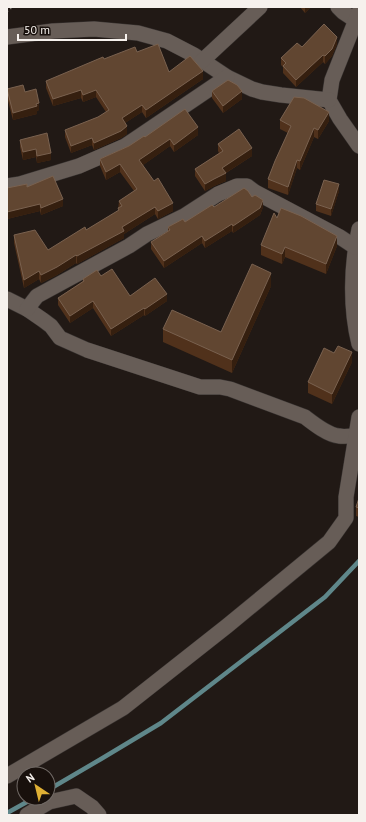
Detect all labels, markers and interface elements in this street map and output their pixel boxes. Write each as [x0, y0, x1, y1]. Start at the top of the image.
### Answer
scale bar [18, 16, 126, 42]
text: 50 m [24, 22, 50, 37]
north arrow [16, 766, 56, 806]
text: N [23, 770, 37, 786]

